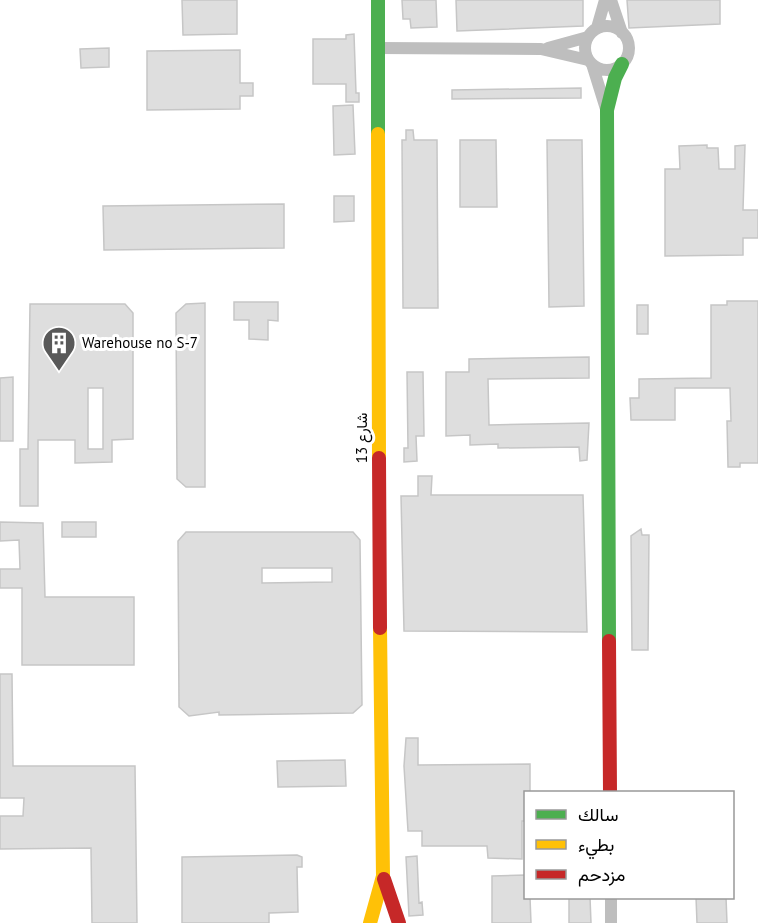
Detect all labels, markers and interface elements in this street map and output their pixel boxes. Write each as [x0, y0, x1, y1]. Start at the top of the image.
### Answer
building icon: Warehouse no S-7 [41, 325, 77, 372]
place label: Warehouse no S-7 [82, 333, 198, 352]
street label: شارع 13 [352, 413, 373, 463]
legend [524, 791, 734, 899]
text: سالك [578, 803, 618, 826]
text: بطيء [578, 833, 614, 860]
text: مزدحم [578, 863, 625, 887]

